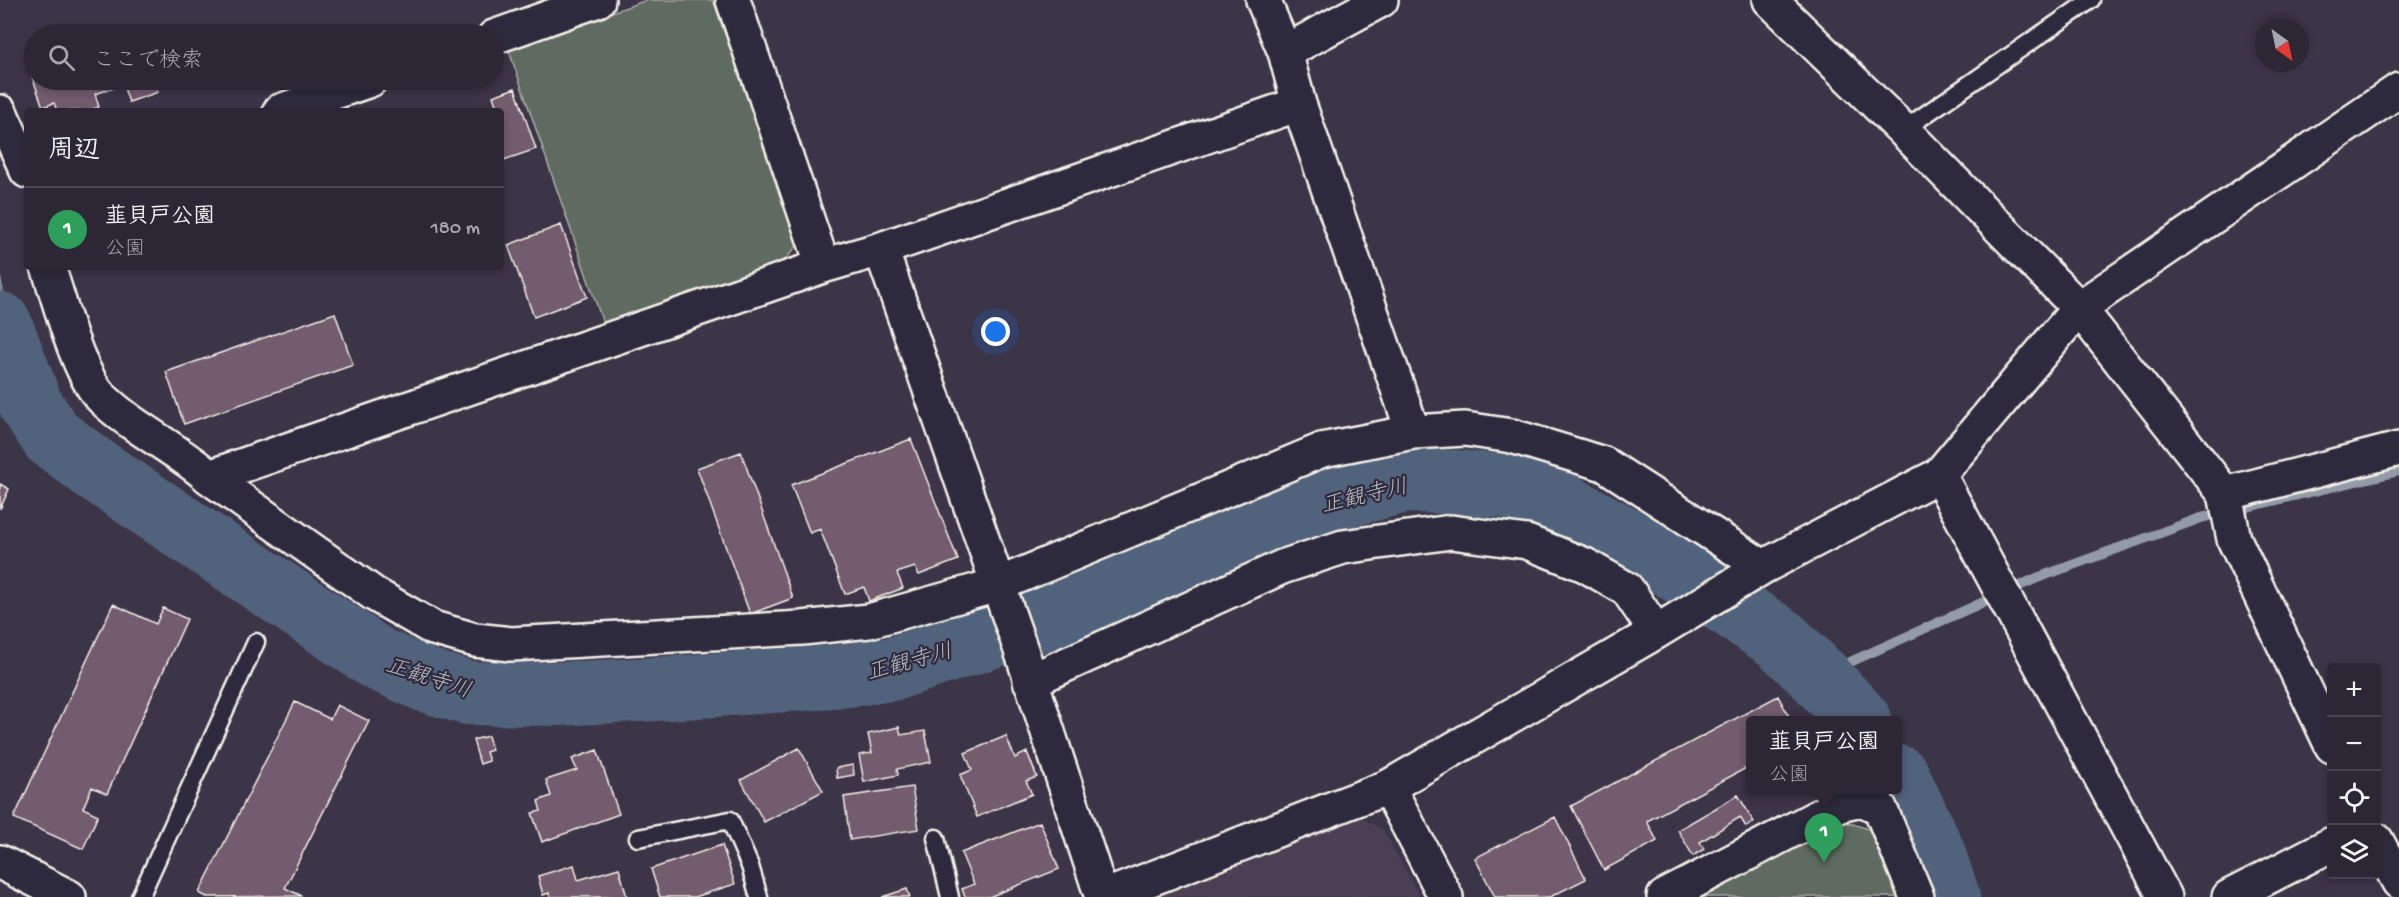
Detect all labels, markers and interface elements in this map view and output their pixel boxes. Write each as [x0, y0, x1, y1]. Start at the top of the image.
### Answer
north arrow [2255, 18, 2309, 72]
search box [24, 24, 504, 90]
icon: search [45, 41, 78, 74]
text: ここで検索 [93, 49, 203, 75]
text: 周辺 [48, 137, 100, 168]
text: 韮貝戸公園 [105, 205, 215, 231]
text: 1 [63, 218, 72, 241]
text: 180 m [431, 218, 480, 241]
text: 公園 [105, 239, 145, 262]
your location [981, 317, 1010, 346]
water label: 正観寺川 [1319, 474, 1411, 520]
water label: 正観寺川 [864, 639, 956, 688]
water label: 正観寺川 [382, 653, 474, 706]
map controls [2327, 663, 2381, 879]
button: + [2327, 663, 2381, 717]
popup [1746, 716, 1902, 794]
button: − [2327, 717, 2381, 771]
text: 韮貝戸公園 [1769, 731, 1879, 757]
text: 公園 [1769, 765, 1809, 788]
button: locate [2327, 771, 2381, 825]
pin: 1 [1804, 814, 1844, 863]
button: layers [2327, 825, 2381, 879]

